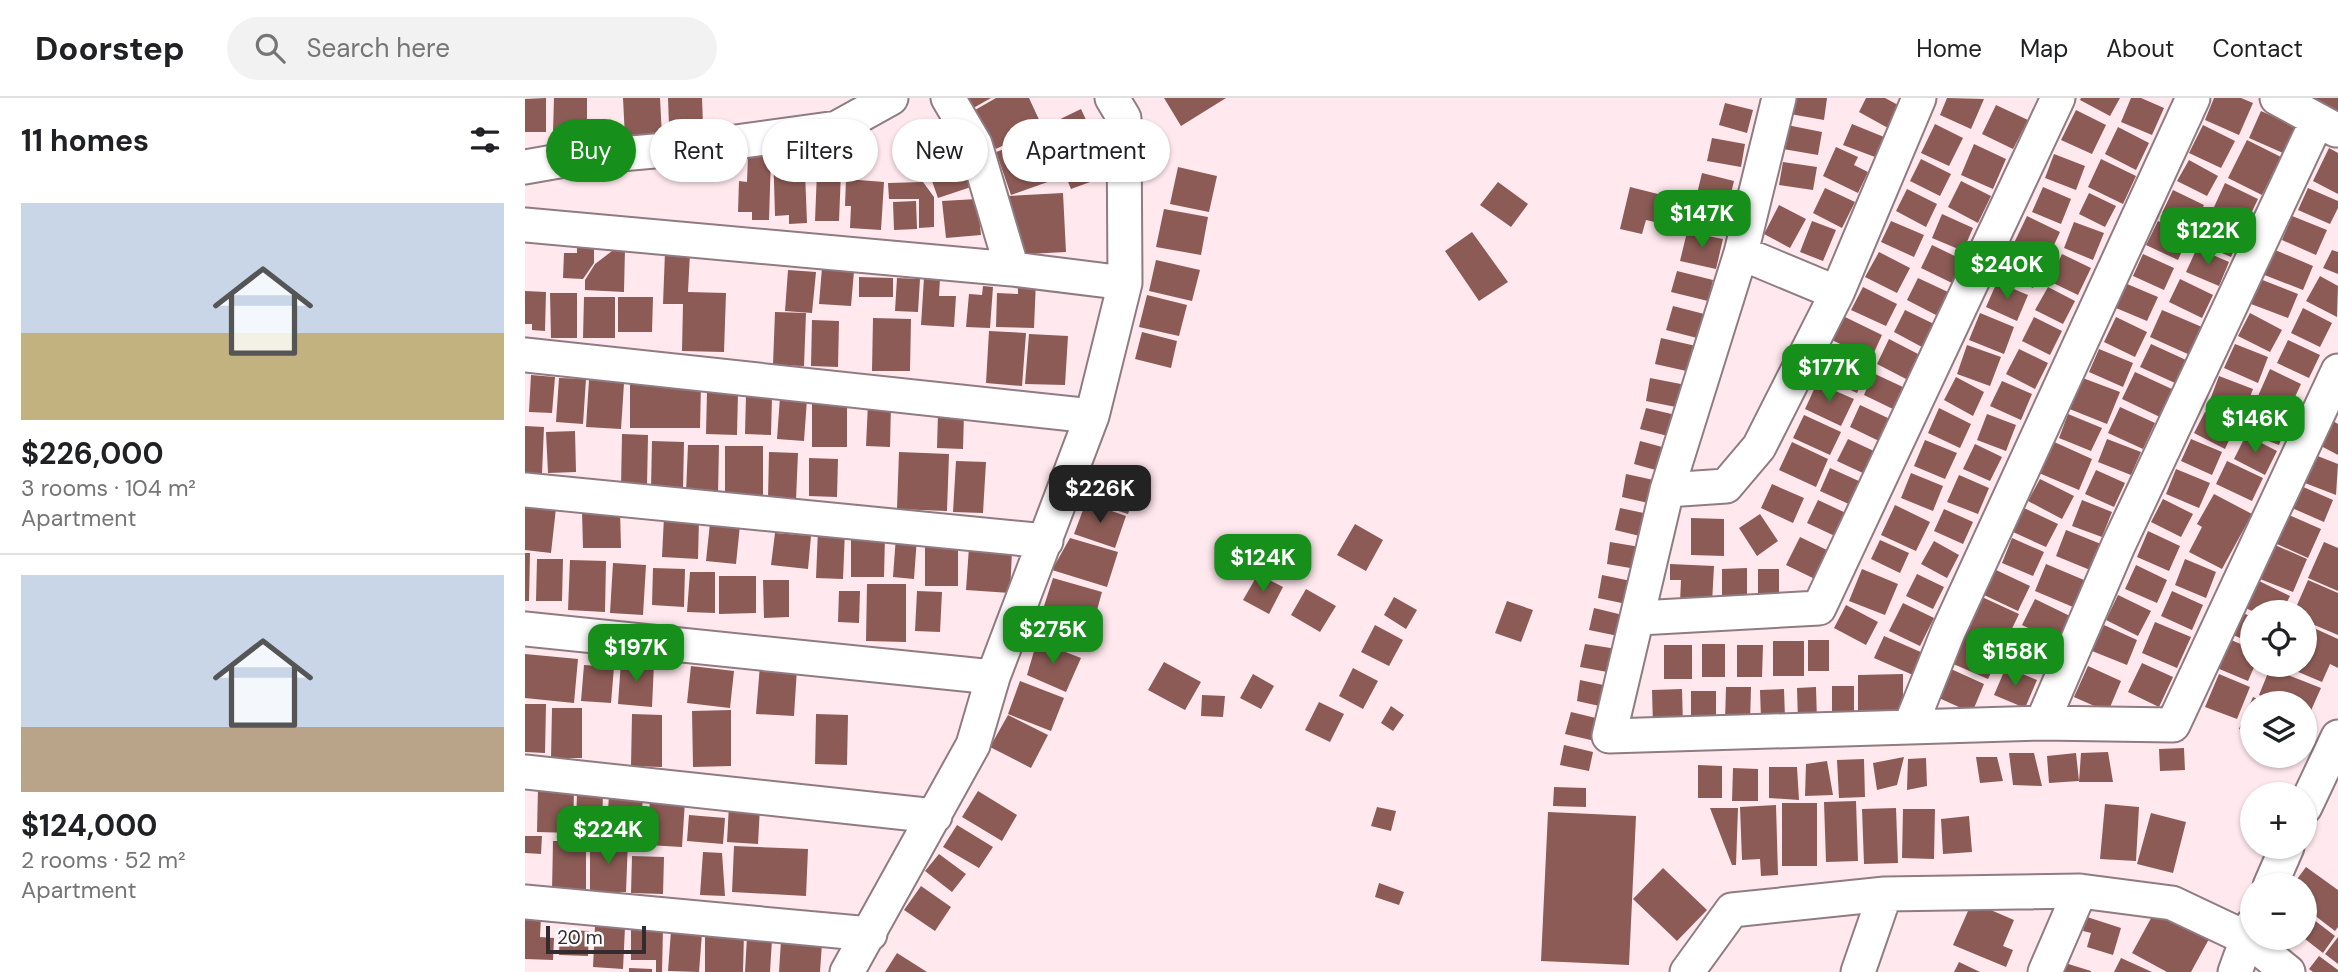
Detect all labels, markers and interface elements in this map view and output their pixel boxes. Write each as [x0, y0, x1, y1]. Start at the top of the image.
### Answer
search box [227, 17, 717, 80]
text: Doorstep [35, 27, 185, 70]
icon: search [251, 29, 289, 67]
text: Search here [307, 31, 450, 65]
text: Home [1916, 33, 1982, 64]
text: Map [2020, 33, 2068, 64]
text: About [2106, 33, 2175, 64]
text: Contact [2213, 33, 2303, 64]
chip: Buy [546, 119, 636, 182]
chip: Rent [650, 119, 748, 182]
chip: Filters [762, 119, 878, 182]
chip: New [892, 119, 988, 182]
chip: Apartment [1002, 119, 1170, 182]
text: 11 homes [21, 121, 149, 160]
icon: filters [466, 121, 504, 159]
pin: $147K [1653, 190, 1751, 250]
text: $147K [1670, 198, 1734, 228]
pin: $122K [2159, 208, 2257, 267]
text: $122K [2176, 215, 2240, 245]
pin: $240K [1958, 242, 2056, 301]
icon: home [200, 248, 326, 374]
text: $240K [1970, 249, 2044, 279]
pin: $177K [1780, 344, 1878, 404]
text: $177K [1798, 352, 1860, 382]
pin: $146K [2206, 396, 2304, 455]
text: $146K [2222, 403, 2288, 433]
text: $226,000 [21, 434, 164, 473]
pin: $226K [1051, 466, 1149, 525]
text: 3 rooms · 104 m² [21, 473, 196, 503]
text: $226K [1065, 473, 1135, 503]
text: Apartment [21, 503, 136, 533]
pin: $124K [1214, 534, 1312, 594]
text: $124K [1230, 542, 1296, 572]
map controls [2240, 600, 2317, 950]
button: locate [2240, 600, 2317, 677]
pin: $275K [1004, 606, 1102, 666]
text: $275K [1019, 614, 1087, 644]
icon: home [200, 620, 326, 746]
pin: $197K [587, 624, 685, 684]
pin: $158K [1966, 628, 2064, 688]
text: $197K [604, 632, 668, 662]
text: $158K [1982, 636, 2048, 666]
button: layers [2240, 691, 2317, 768]
button: + [2240, 782, 2317, 859]
text: $124,000 [21, 806, 157, 845]
pin: $224K [559, 806, 657, 866]
text: $224K [573, 814, 643, 844]
text: 2 rooms · 52 m² [21, 845, 186, 875]
button: − [2240, 873, 2317, 950]
text: Apartment [21, 875, 136, 905]
scale bar [546, 923, 646, 955]
text: 20 m [557, 925, 603, 950]

